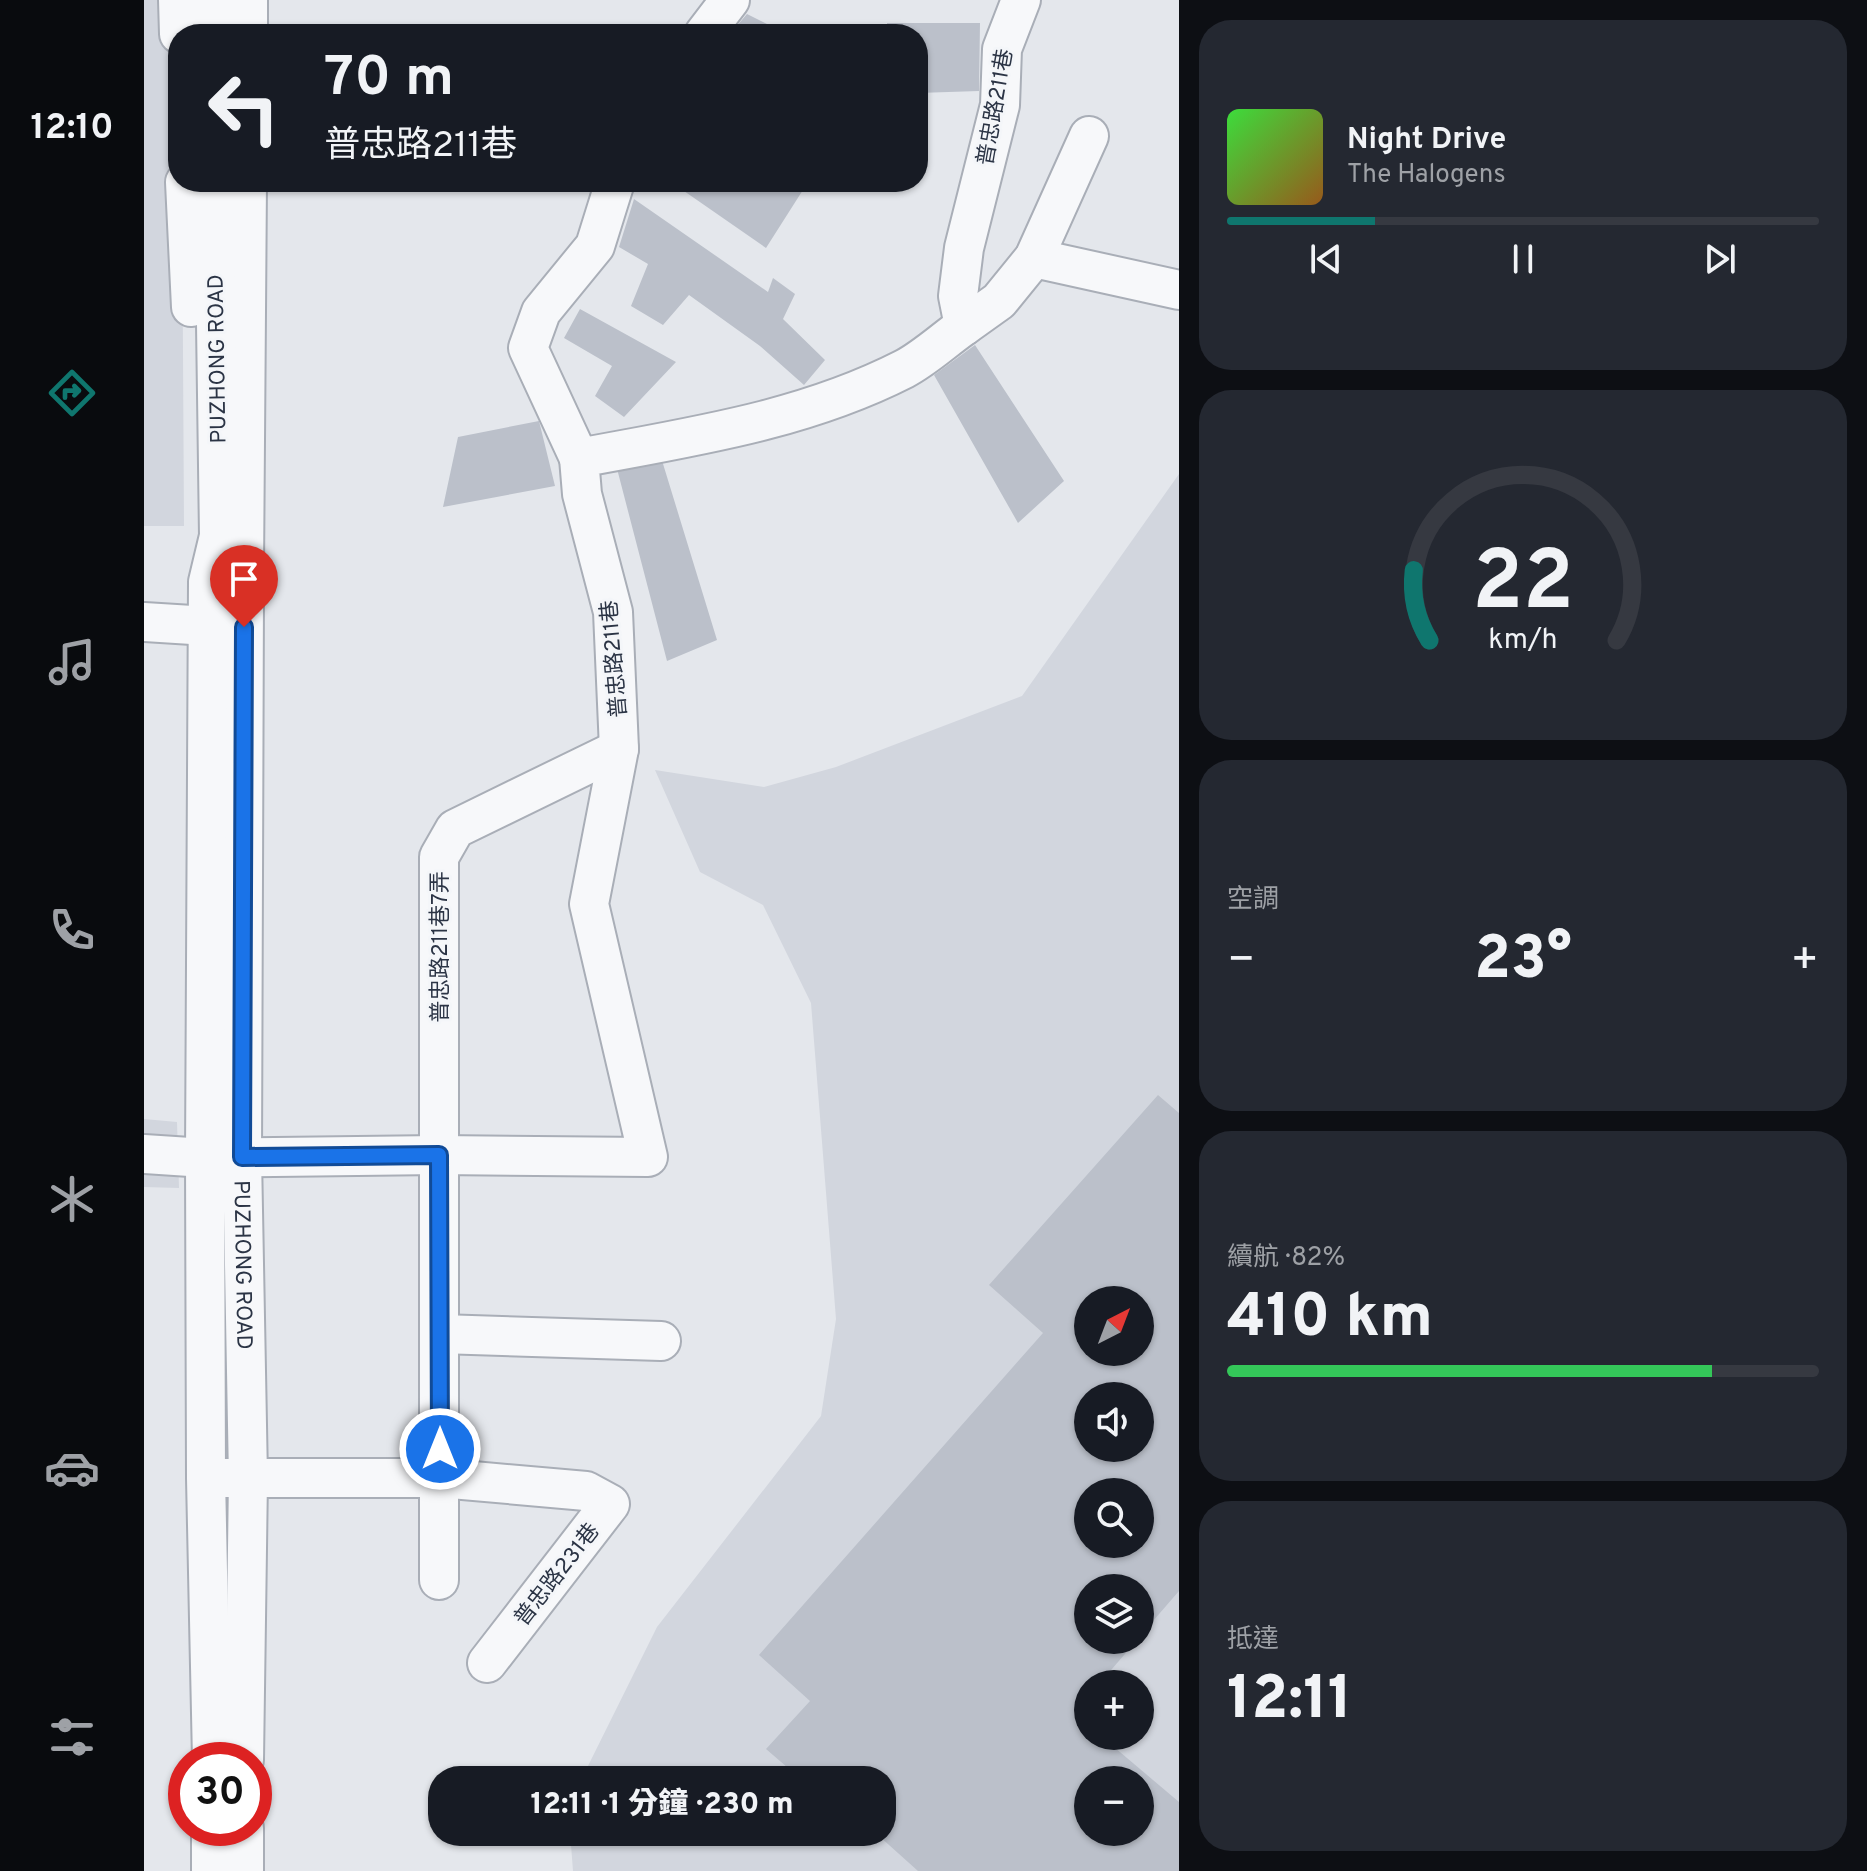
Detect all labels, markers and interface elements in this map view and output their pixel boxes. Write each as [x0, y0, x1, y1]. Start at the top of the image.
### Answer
text: 70 m [324, 45, 454, 115]
street label: 普忠路211巷 [973, 47, 1020, 168]
icon: left [192, 56, 296, 160]
text: 12:10 [30, 106, 114, 152]
text: Night Drive [1347, 122, 1506, 159]
text: 普忠路211巷 [324, 124, 517, 170]
text: The Halogens [1347, 159, 1506, 192]
icon: previous [1304, 237, 1348, 281]
icon: pause [1501, 237, 1545, 281]
icon: next [1698, 237, 1742, 281]
street label: PUZHONG ROAD [204, 274, 233, 444]
icon: directions [44, 365, 100, 421]
text: 22 [1472, 534, 1574, 639]
pin [210, 545, 278, 627]
icon: arrive [222, 557, 266, 601]
street label: 普忠路211巷 [597, 599, 634, 719]
text: km/h [1488, 623, 1558, 659]
icon: music [44, 634, 100, 690]
street label: 普忠路211巷7弄 [428, 871, 455, 1023]
text: 空調 [1227, 884, 1279, 917]
icon: phone [44, 902, 100, 958]
text: 23° [1474, 924, 1572, 1000]
text: − [1227, 934, 1255, 990]
text: + [1791, 934, 1819, 990]
icon: climate [44, 1171, 100, 1227]
street label: PUZHONG ROAD [226, 1180, 257, 1350]
text: 續航 · 82% [1227, 1242, 1345, 1275]
text: 410 km [1227, 1282, 1433, 1358]
north arrow [1074, 1286, 1154, 1366]
map controls [1074, 1286, 1154, 1846]
button: sound [1074, 1382, 1154, 1462]
position arrow [398, 1407, 482, 1491]
icon: car [44, 1440, 100, 1496]
button: search [1074, 1478, 1154, 1558]
street label: 普忠路231巷 [510, 1519, 606, 1632]
button: layers [1074, 1574, 1154, 1654]
text: 抵達 [1227, 1624, 1279, 1657]
text: 12:11 [1227, 1664, 1352, 1740]
button: + [1074, 1670, 1154, 1750]
icon: filters [44, 1709, 100, 1765]
speed limit sign: 30 [168, 1742, 272, 1846]
button: − [1074, 1766, 1154, 1846]
text: 12:11 · 1 分鐘 · 230 m [530, 1787, 794, 1824]

